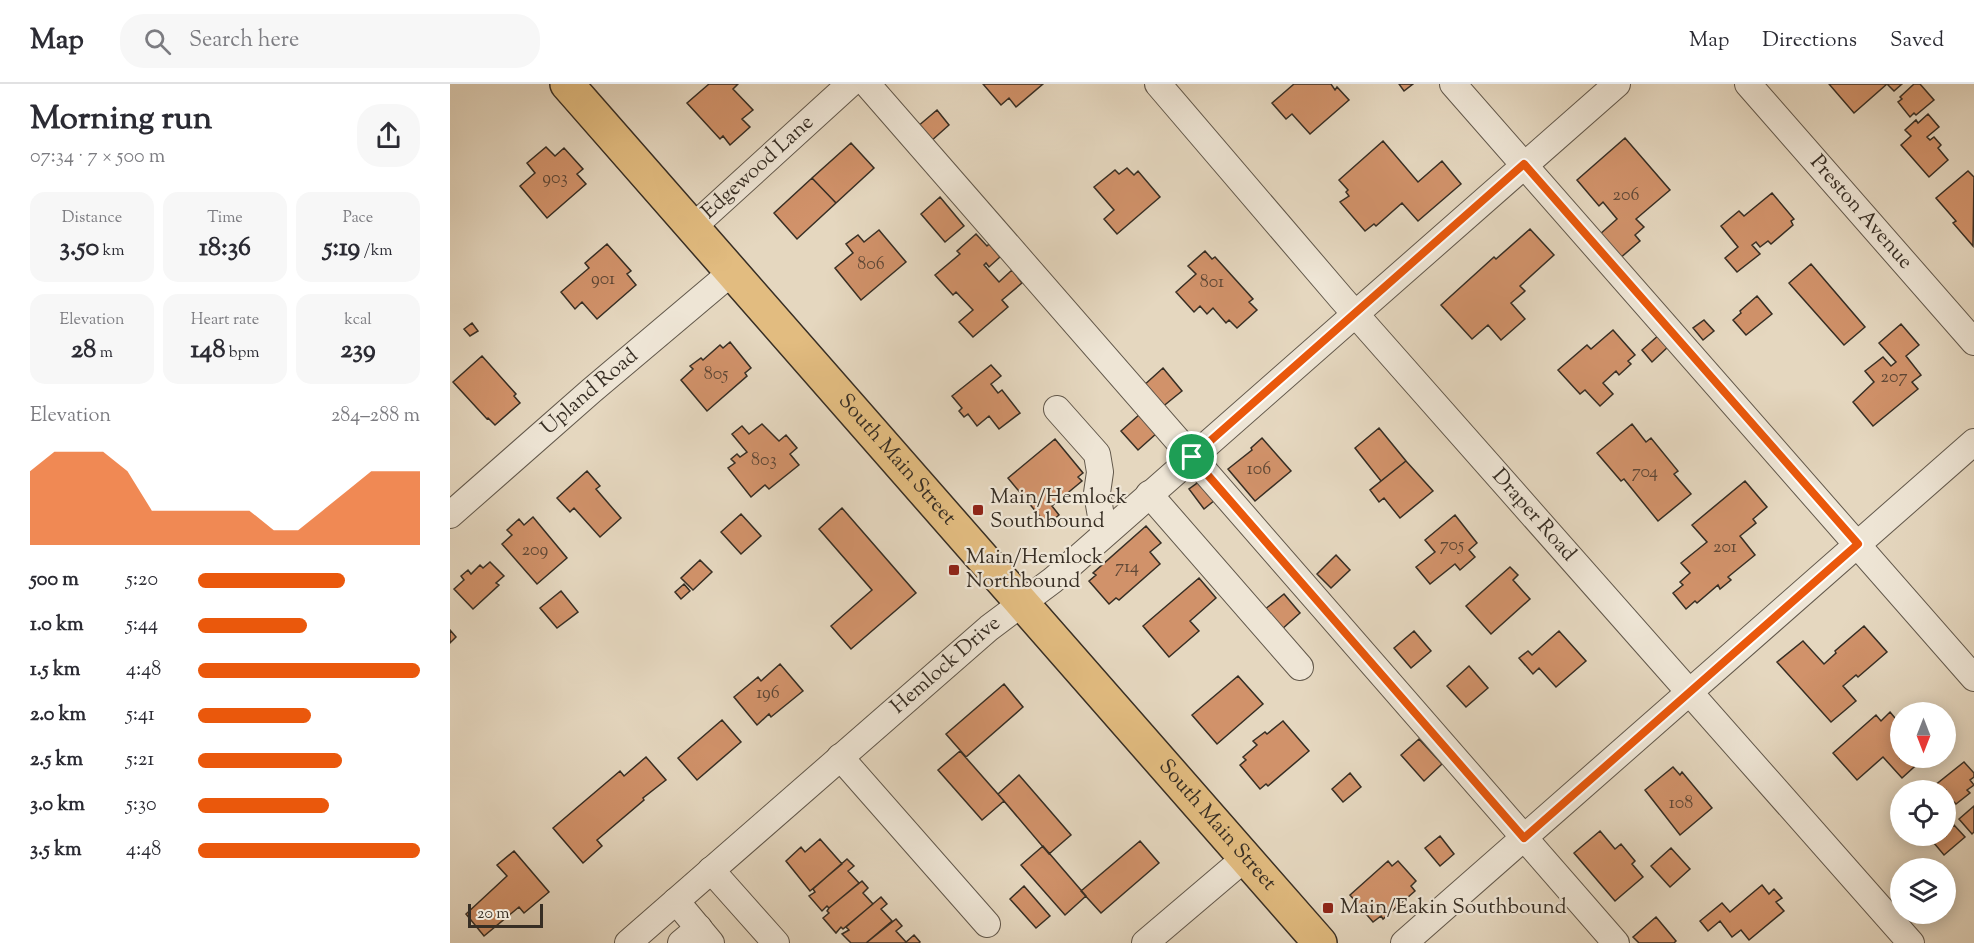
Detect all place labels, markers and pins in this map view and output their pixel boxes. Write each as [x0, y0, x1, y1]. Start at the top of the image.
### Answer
pin [1166, 431, 1217, 482]
place label: Main/Hemlock Southbound [990, 483, 1128, 537]
marker: Main/Hemlock Southbound [971, 503, 985, 517]
place label: Main/Hemlock Northbound [966, 543, 1104, 597]
marker: Main/Hemlock Northbound [947, 563, 961, 577]
place label: Main/Eakin Southbound [1340, 893, 1567, 923]
marker: Main/Eakin Southbound [1321, 901, 1335, 915]

